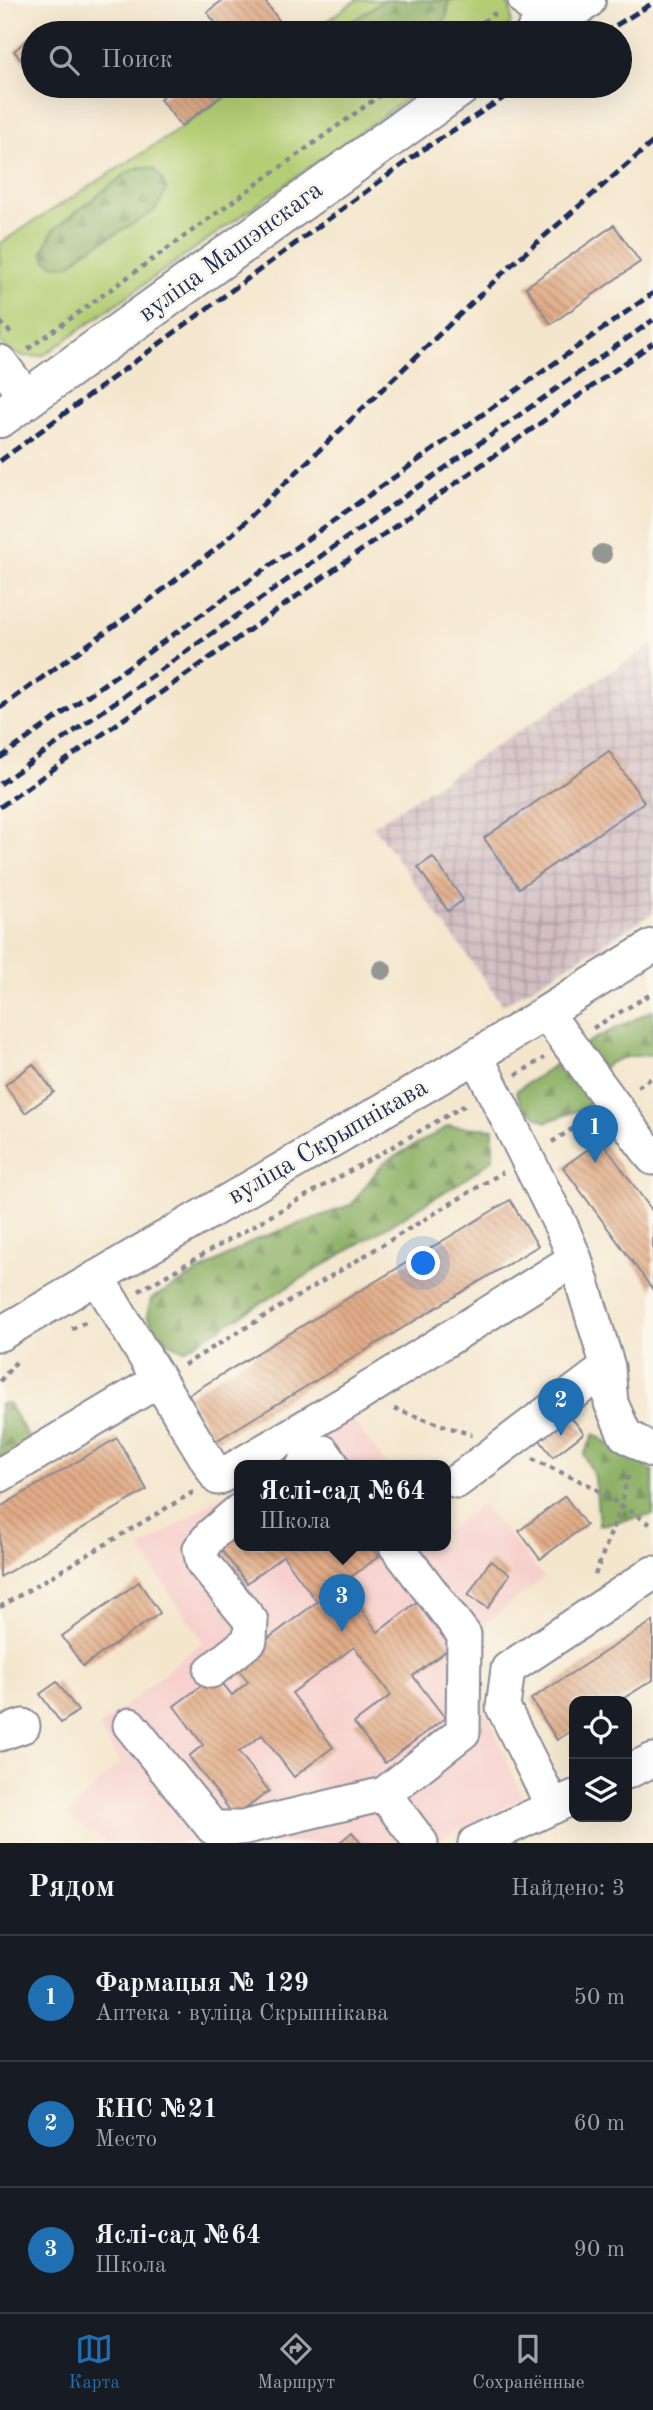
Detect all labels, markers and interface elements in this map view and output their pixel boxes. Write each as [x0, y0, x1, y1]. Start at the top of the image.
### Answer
search box [21, 21, 632, 98]
icon: search [45, 41, 83, 79]
text: Поиск [101, 47, 173, 73]
street label: вуліца Машэнскага [134, 177, 328, 327]
street label: вуліца Скрыпнікава [224, 1074, 432, 1210]
pin: 1 [572, 1105, 618, 1163]
your location [406, 1246, 440, 1280]
pin: 2 [538, 1378, 584, 1436]
popup [234, 1460, 451, 1551]
text: Яслі-сад №64 [259, 1479, 426, 1505]
text: Школа [259, 1510, 331, 1533]
pin: 3 [319, 1574, 365, 1632]
map controls [569, 1696, 632, 1822]
button: locate [569, 1696, 632, 1759]
button: layers [569, 1759, 632, 1822]
text: Рядом [28, 1873, 115, 1903]
text: Найдено: 3 [511, 1877, 625, 1900]
text: Фармацыя № 129 [95, 1971, 309, 1997]
text: 1 [44, 1986, 58, 2009]
text: 50 m [574, 1986, 625, 2009]
text: Аптека · вуліца Скрыпнікава [95, 2002, 389, 2025]
text: КНС №21 [95, 2097, 218, 2123]
text: 2 [44, 2112, 58, 2135]
text: 60 m [574, 2112, 625, 2135]
text: Место [95, 2128, 157, 2151]
text: Яслі-сад №64 [95, 2223, 261, 2249]
text: 3 [44, 2238, 58, 2261]
text: 90 m [574, 2238, 625, 2261]
text: Школа [95, 2254, 166, 2277]
tab: Карта [69, 2330, 120, 2395]
tab: Маршрут [257, 2330, 335, 2395]
tab: Сохранённые [472, 2330, 584, 2395]

